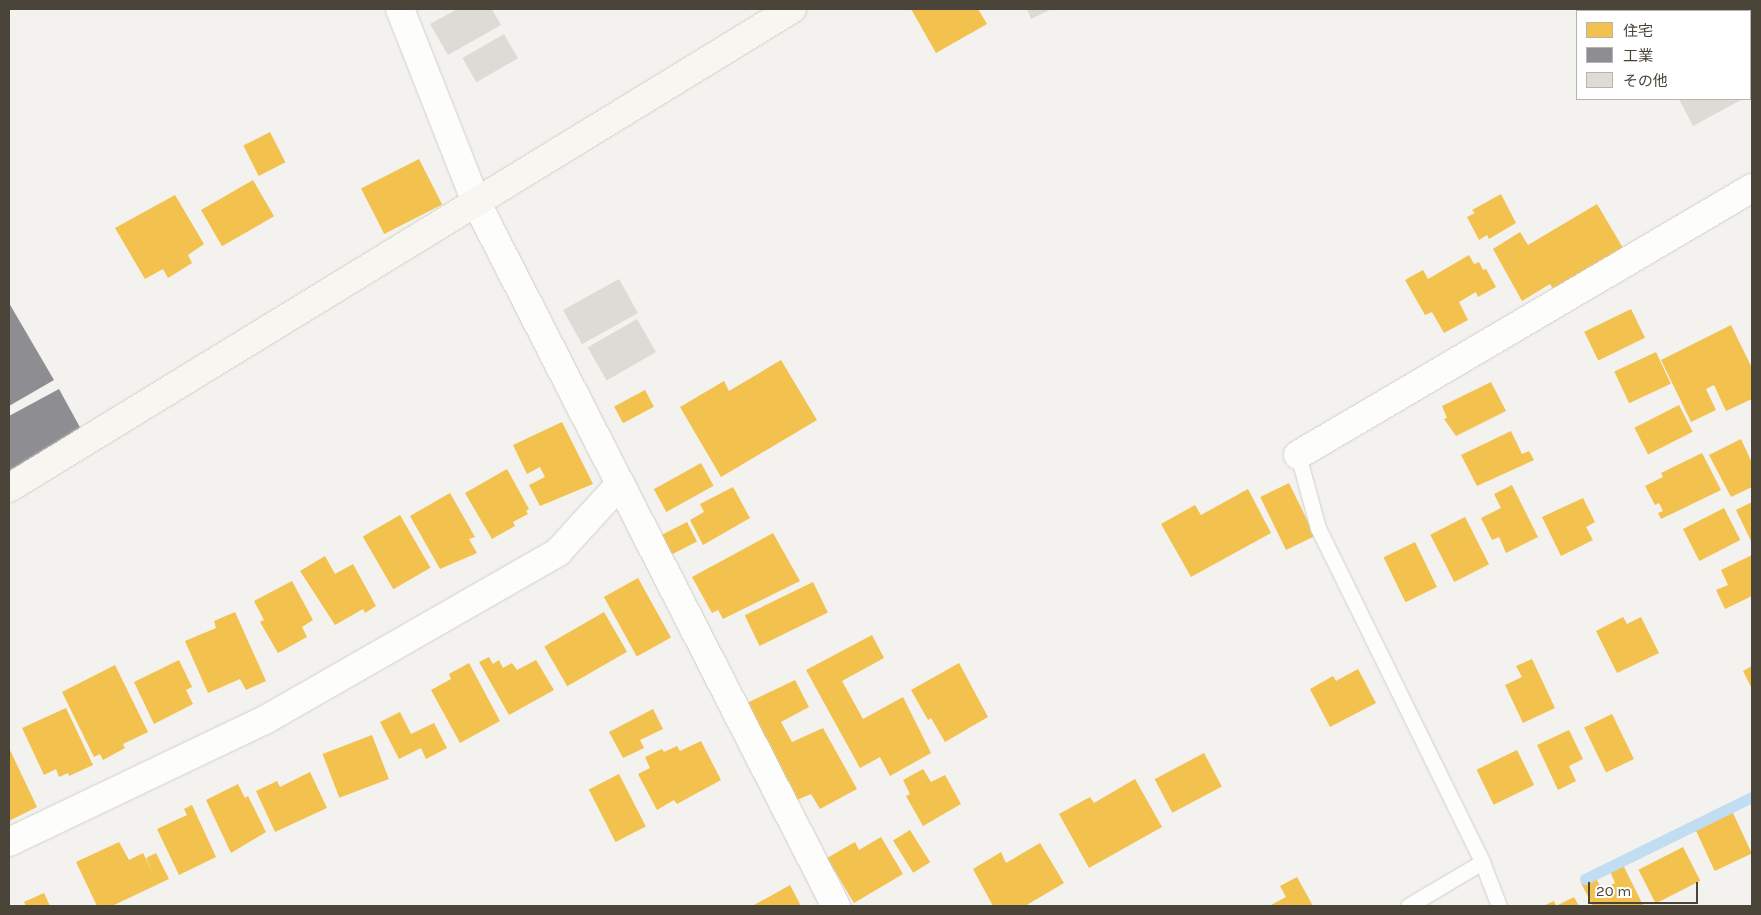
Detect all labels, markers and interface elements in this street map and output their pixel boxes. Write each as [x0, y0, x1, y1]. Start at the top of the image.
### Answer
legend [1576, 10, 1751, 100]
text: 住宅 [1623, 22, 1653, 40]
text: 工業 [1623, 47, 1653, 65]
text: その他 [1623, 72, 1668, 90]
scale bar [1591, 872, 1701, 904]
text: 20 m [1596, 882, 1631, 900]

